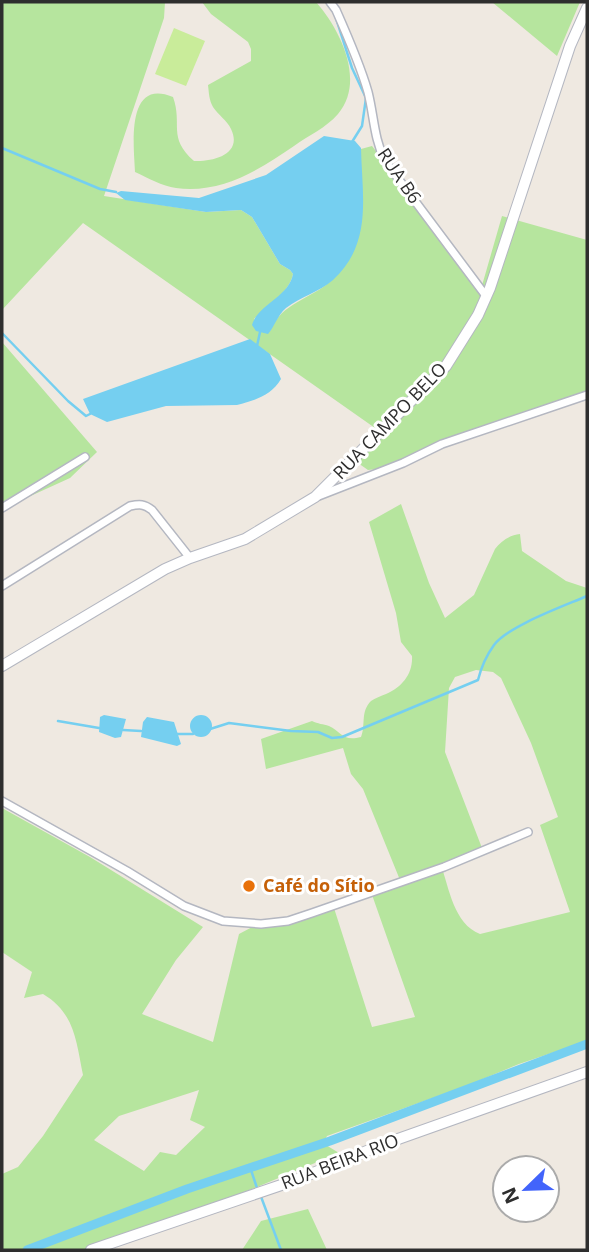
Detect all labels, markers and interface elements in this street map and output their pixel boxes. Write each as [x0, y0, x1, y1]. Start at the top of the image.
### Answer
street label: RUA B6 [372, 143, 427, 208]
street label: RUA CAMPO BELO [327, 357, 451, 484]
place label: Café do Sítio [263, 873, 375, 897]
marker: Café do Sítio [241, 878, 257, 894]
street label: RUA BEIRA RIO [277, 1128, 402, 1195]
north arrow [491, 1154, 561, 1224]
text: N [495, 1183, 525, 1208]

